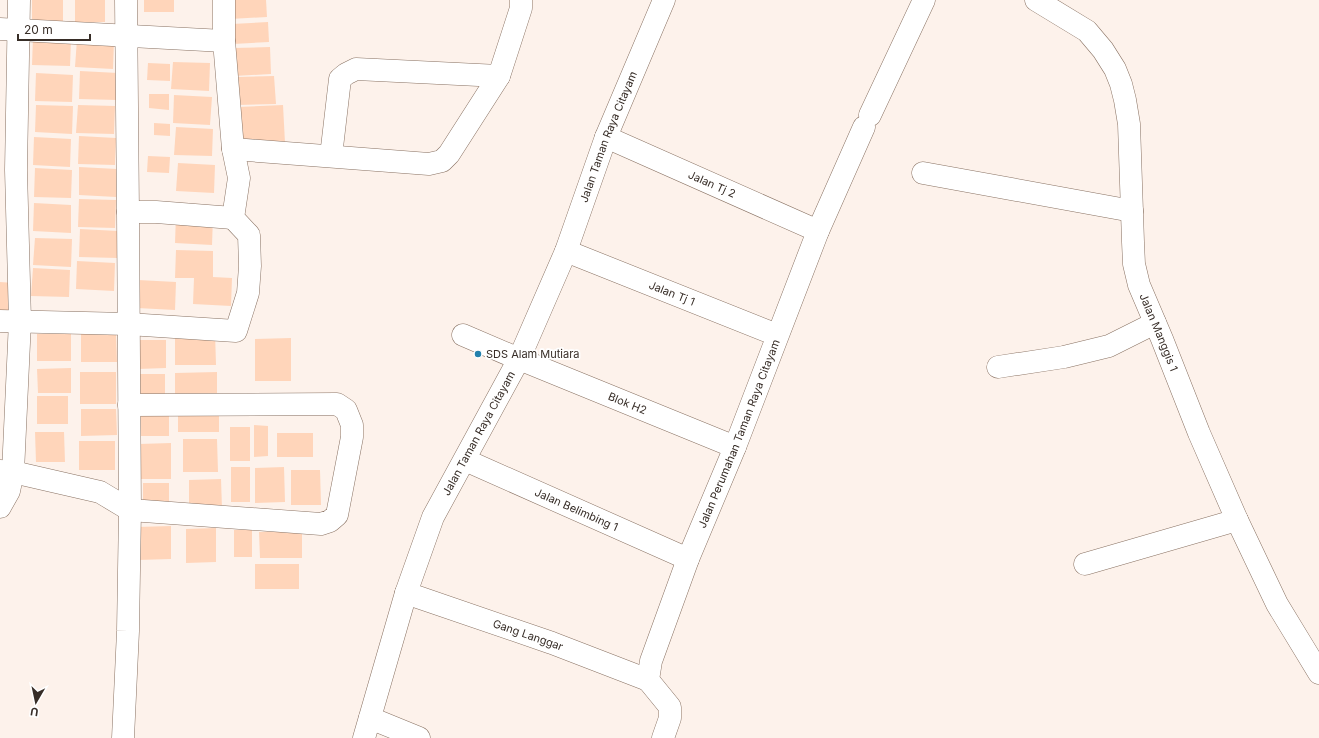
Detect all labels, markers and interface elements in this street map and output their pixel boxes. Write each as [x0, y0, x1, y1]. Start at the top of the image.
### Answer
scale bar [18, 16, 90, 42]
text: 20 m [24, 22, 53, 37]
street label: Jalan Taman Raya Citayam [577, 69, 640, 204]
street label: Jalan Tj 2 [686, 167, 738, 201]
street label: Jalan Tj 1 [647, 278, 697, 309]
street label: Jalan Manggis 1 [1136, 291, 1181, 373]
street label: Jalan Perumahan Taman Raya Citayam [695, 337, 783, 530]
place label: SDS Alam Mutiara [486, 347, 580, 361]
marker: SDS Alam Mutiara [473, 349, 483, 359]
street label: Jalan Taman Raya Citayam [439, 369, 518, 498]
street label: Blok H2 [606, 389, 649, 417]
street label: Jalan Belimbing 1 [533, 485, 620, 534]
street label: Gang Langgar [491, 616, 565, 654]
north arrow [16, 682, 56, 722]
text: U [29, 704, 40, 719]

